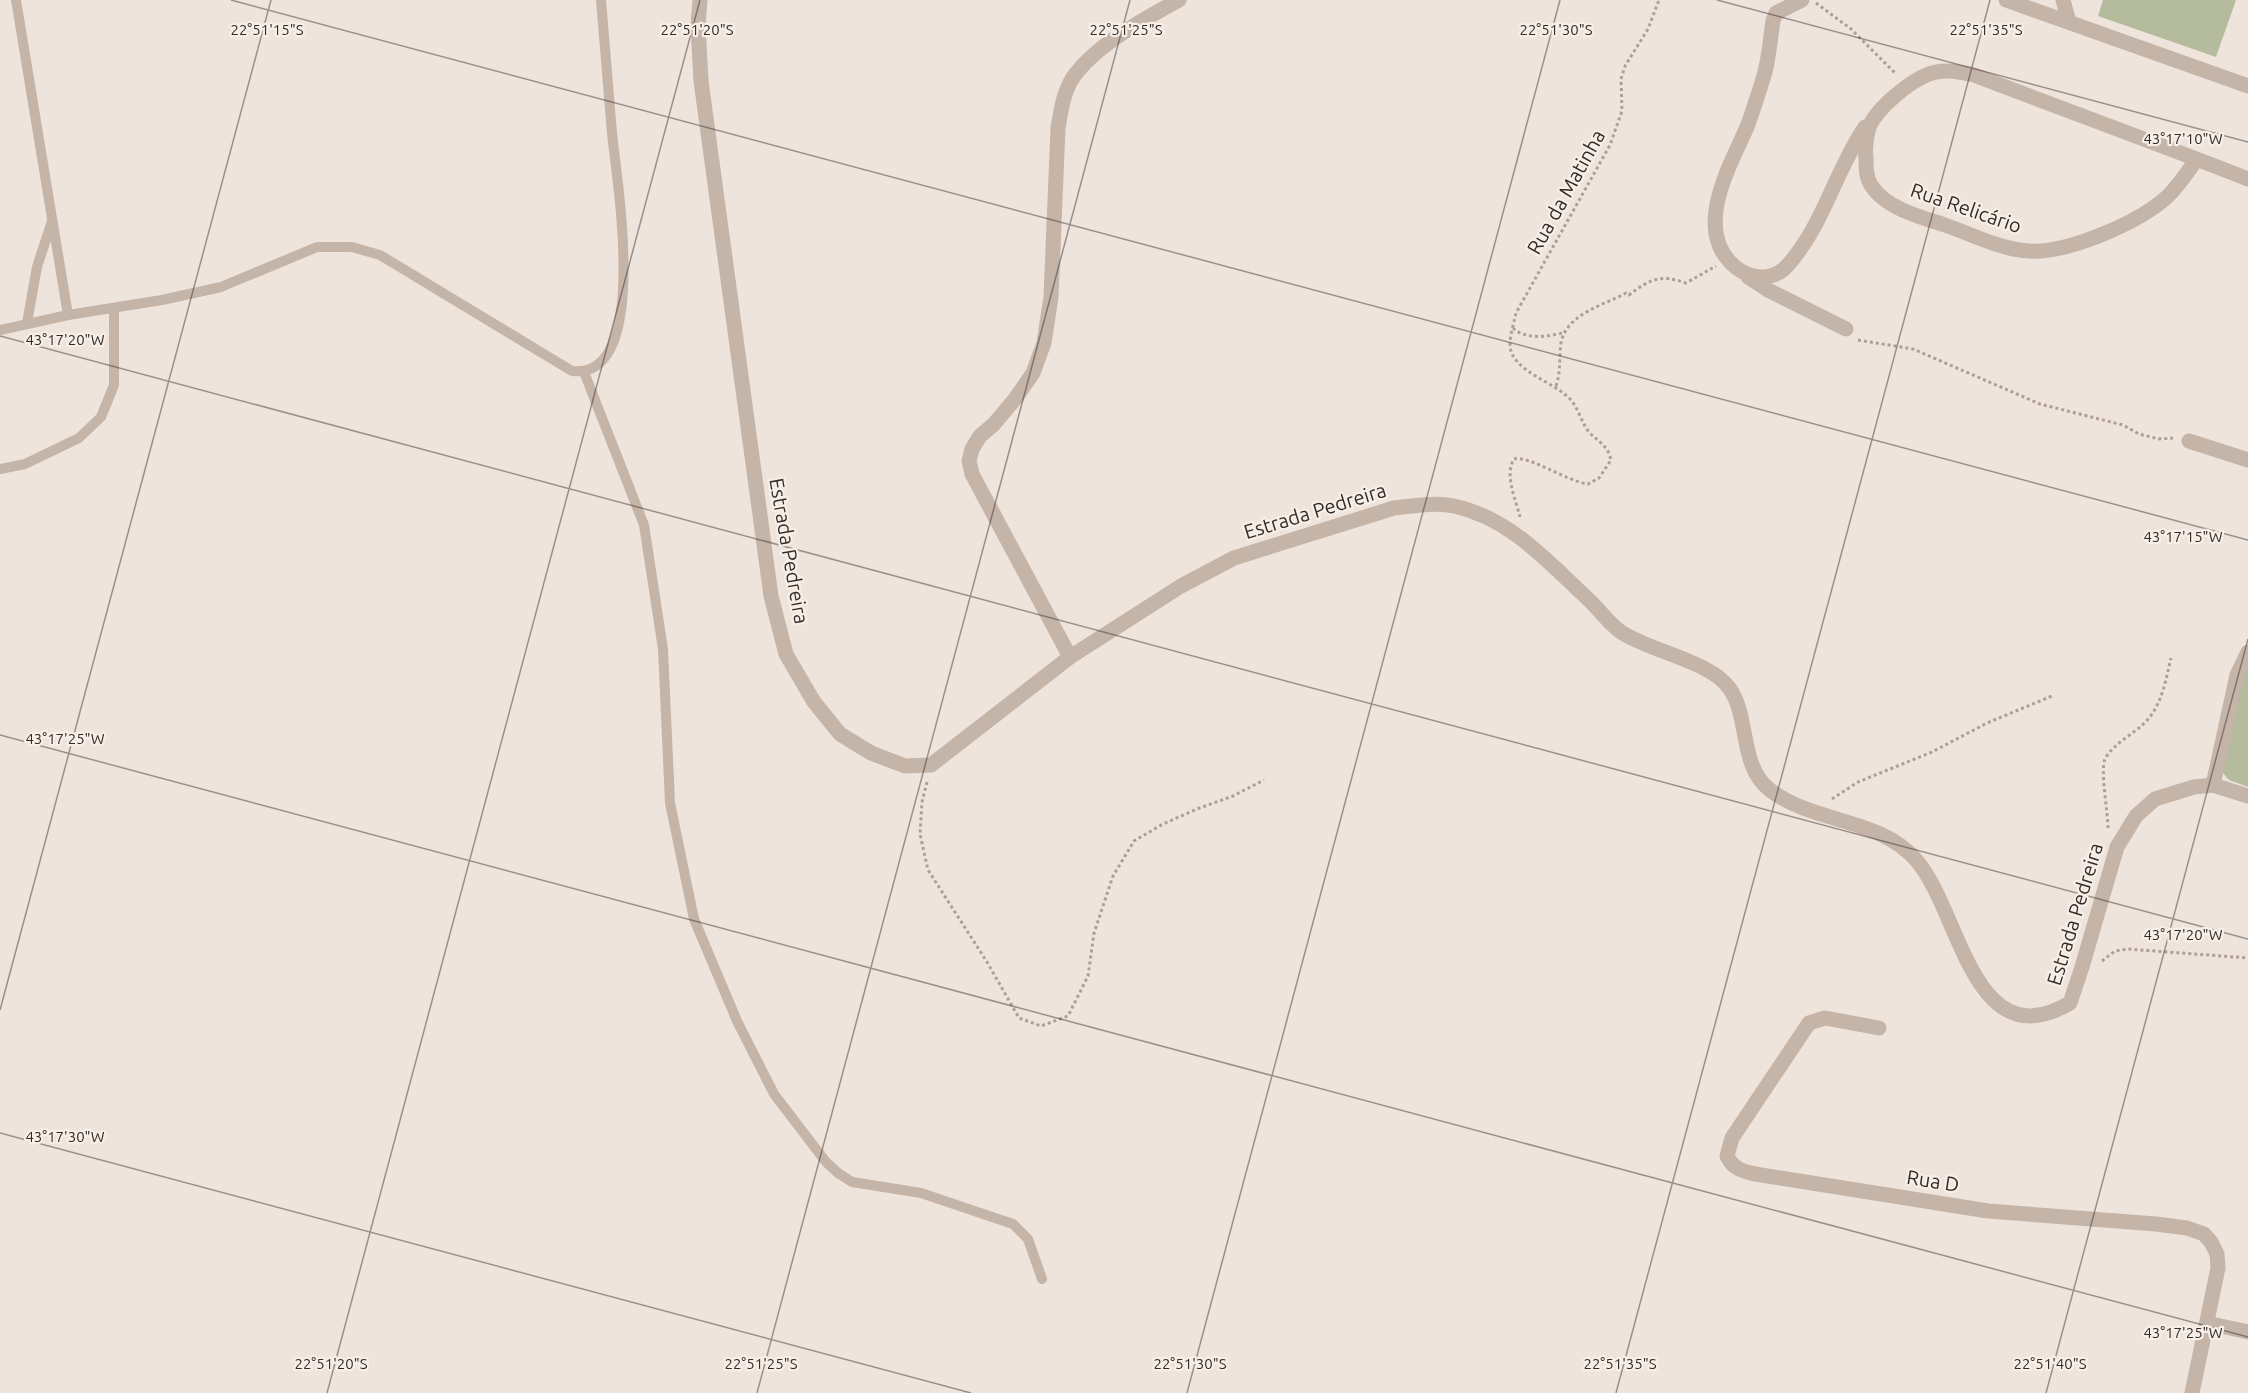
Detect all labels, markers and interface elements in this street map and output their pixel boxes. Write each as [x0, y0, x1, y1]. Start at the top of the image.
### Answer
text: 22°51'15"S [230, 21, 304, 38]
text: 22°51'20"S [660, 21, 734, 38]
text: 22°51'25"S [1089, 21, 1163, 38]
text: 22°51'30"S [1519, 21, 1593, 38]
text: 22°51'35"S [1949, 21, 2023, 38]
street label: Rua da Matinha [1522, 125, 1609, 258]
text: 43°17'10"W [2143, 130, 2223, 147]
street label: Rua Relicário [1908, 178, 2025, 237]
text: 43°17'20"W [25, 331, 105, 348]
street label: Estrada Pedreira [765, 476, 814, 626]
street label: Estrada Pedreira [1241, 478, 1389, 543]
text: 43°17'15"W [2143, 528, 2223, 545]
text: 43°17'25"W [25, 730, 105, 747]
street label: Estrada Pedreira [2042, 840, 2107, 988]
text: 43°17'20"W [2143, 926, 2223, 943]
text: 43°17'30"W [25, 1128, 105, 1145]
street label: Rua D [1905, 1165, 1961, 1196]
text: 43°17'25"W [2143, 1324, 2223, 1341]
text: 22°51'20"S [294, 1355, 368, 1372]
text: 22°51'25"S [724, 1355, 798, 1372]
text: 22°51'30"S [1153, 1355, 1227, 1372]
text: 22°51'35"S [1583, 1355, 1657, 1372]
text: 22°51'40"S [2013, 1355, 2087, 1372]

